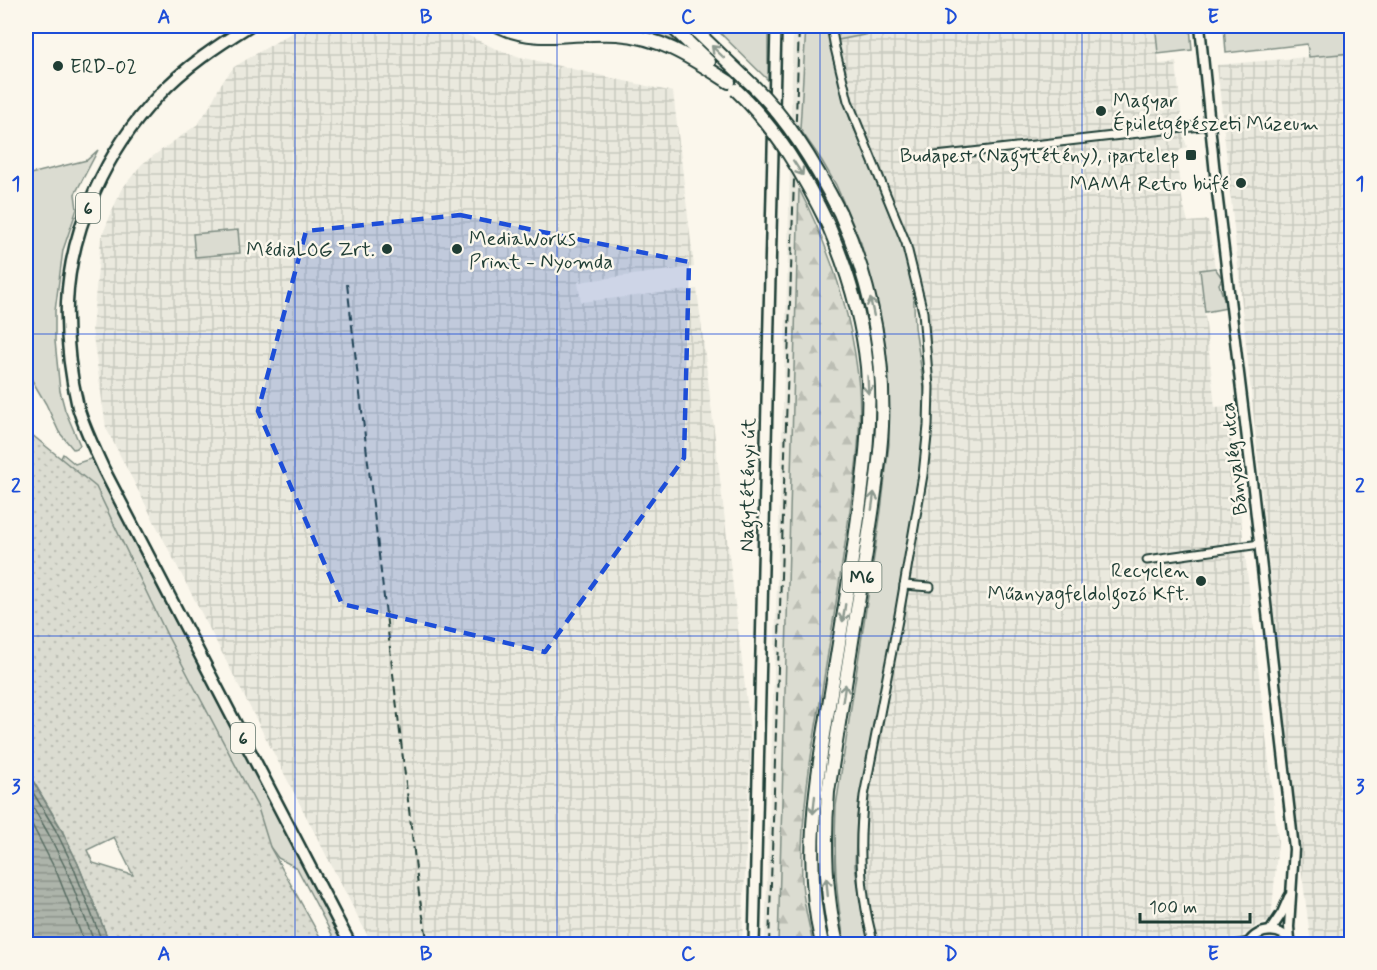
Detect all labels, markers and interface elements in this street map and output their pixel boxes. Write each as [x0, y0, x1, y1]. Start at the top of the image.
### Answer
text: A [157, 4, 171, 31]
text: B [420, 4, 433, 31]
text: C [681, 4, 696, 31]
text: D [944, 4, 958, 31]
text: E [1207, 4, 1219, 31]
one-way arrow [711, 44, 726, 59]
place label: ERD-02 [70, 54, 137, 81]
marker: ERD-02 [51, 59, 65, 73]
place label: Magyar Épületgépészeti Múzeum [1113, 88, 1319, 139]
marker: Magyar Épületgépészeti Múzeum [1094, 104, 1108, 118]
place label: Budapest (Nagytétény), ipartelep [900, 143, 1179, 172]
marker: Budapest (Nagytétény), ipartelep [1184, 148, 1198, 162]
one-way arrow [792, 160, 805, 177]
text: 1 [12, 171, 20, 198]
place label: MAMA Retro büfé [1070, 171, 1229, 198]
text: 1 [1356, 171, 1364, 198]
marker: MAMA Retro büfé [1234, 176, 1248, 190]
road number: 6 [76, 193, 100, 223]
place label: MediaWorks Print - Nyomda [469, 226, 613, 276]
place label: MédiaLOG Zrt. [246, 237, 375, 264]
marker: MédiaLOG Zrt. [380, 242, 394, 256]
marker: MediaWorks Print - Nyomda [450, 242, 464, 256]
one-way arrow [866, 298, 877, 317]
one-way arrow [862, 374, 873, 394]
street label: Bányalég utca [1214, 401, 1255, 517]
street label: Nagytétényi út [734, 417, 765, 553]
text: 2 [11, 473, 21, 500]
text: 2 [1355, 473, 1365, 500]
one-way arrow [868, 491, 879, 511]
place label: Recyclen Műanyagfeldolgozó Kft. [988, 558, 1189, 610]
road number: M6 [842, 562, 882, 592]
marker: Recyclen Műanyagfeldolgozó Kft. [1194, 574, 1208, 588]
one-way arrow [838, 602, 849, 622]
one-way arrow [839, 684, 850, 704]
road number: 6 [231, 723, 255, 753]
text: 3 [11, 774, 21, 801]
text: 3 [1355, 774, 1365, 801]
one-way arrow [808, 795, 819, 815]
one-way arrow [821, 877, 832, 897]
scale bar [1140, 886, 1250, 924]
text: 100 m [1149, 896, 1197, 920]
text: A [157, 941, 171, 968]
text: B [420, 941, 433, 968]
text: C [681, 941, 696, 968]
text: D [944, 941, 958, 968]
text: E [1207, 941, 1219, 968]

